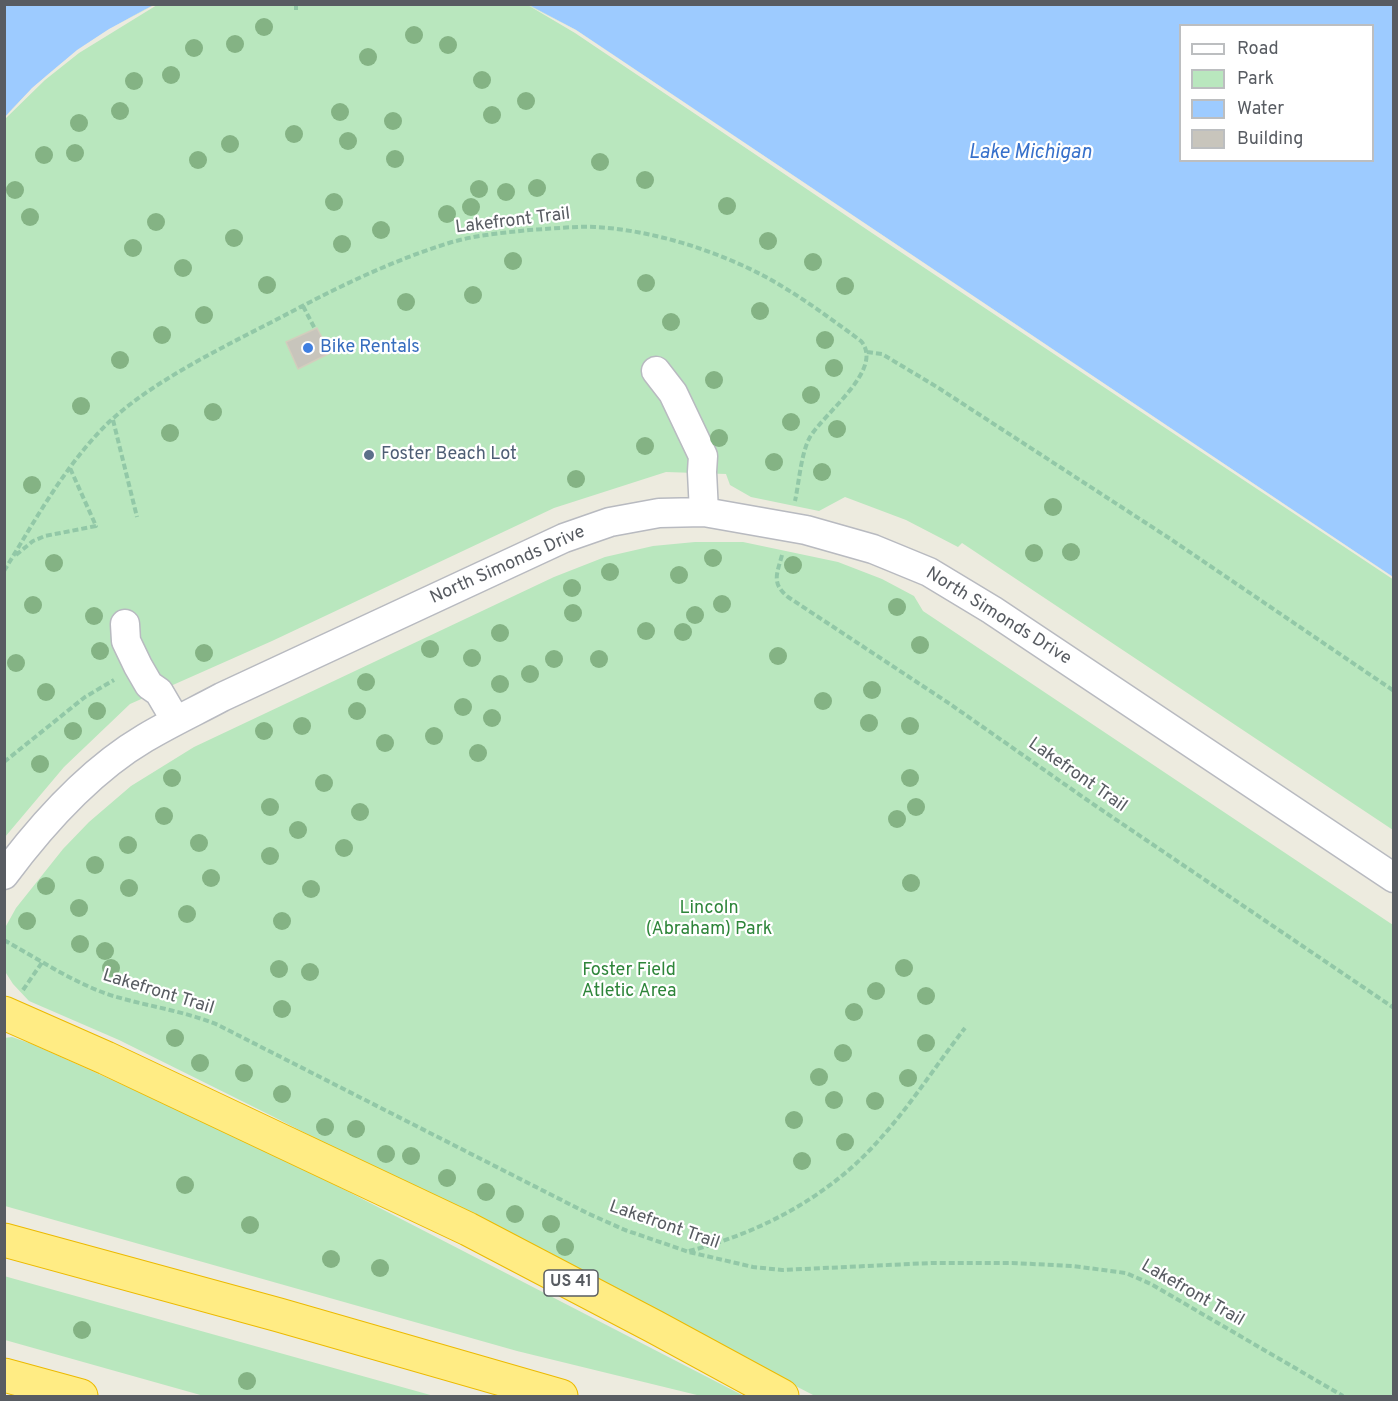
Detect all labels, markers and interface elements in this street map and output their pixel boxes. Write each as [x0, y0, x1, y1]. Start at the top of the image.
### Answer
legend [1179, 24, 1374, 162]
text: Road [1237, 38, 1279, 61]
text: Park [1237, 68, 1274, 91]
text: Water [1237, 98, 1284, 121]
text: Building [1237, 128, 1303, 151]
water label: Lake Michigan [968, 142, 1092, 166]
street label: Lakefront Trail [454, 204, 572, 240]
place label: Bike Rentals [320, 337, 420, 359]
marker: Bike Rentals [301, 341, 315, 355]
place label: Foster Beach Lot [381, 444, 517, 466]
marker: Foster Beach Lot [362, 448, 376, 462]
street label: North Simonds Drive [427, 522, 589, 610]
street label: North Simonds Drive [921, 563, 1075, 671]
street label: Lakefront Trail [1023, 734, 1131, 818]
park label: Lincoln (Abraham) Park [646, 898, 772, 940]
park label: Foster Field Atletic Area [582, 960, 676, 1002]
street label: Lakefront Trail [100, 966, 216, 1020]
street label: Lakefront Trail [606, 1197, 722, 1255]
street label: Lakefront Trail [1137, 1256, 1247, 1332]
road number: US 41 [544, 1270, 598, 1296]

